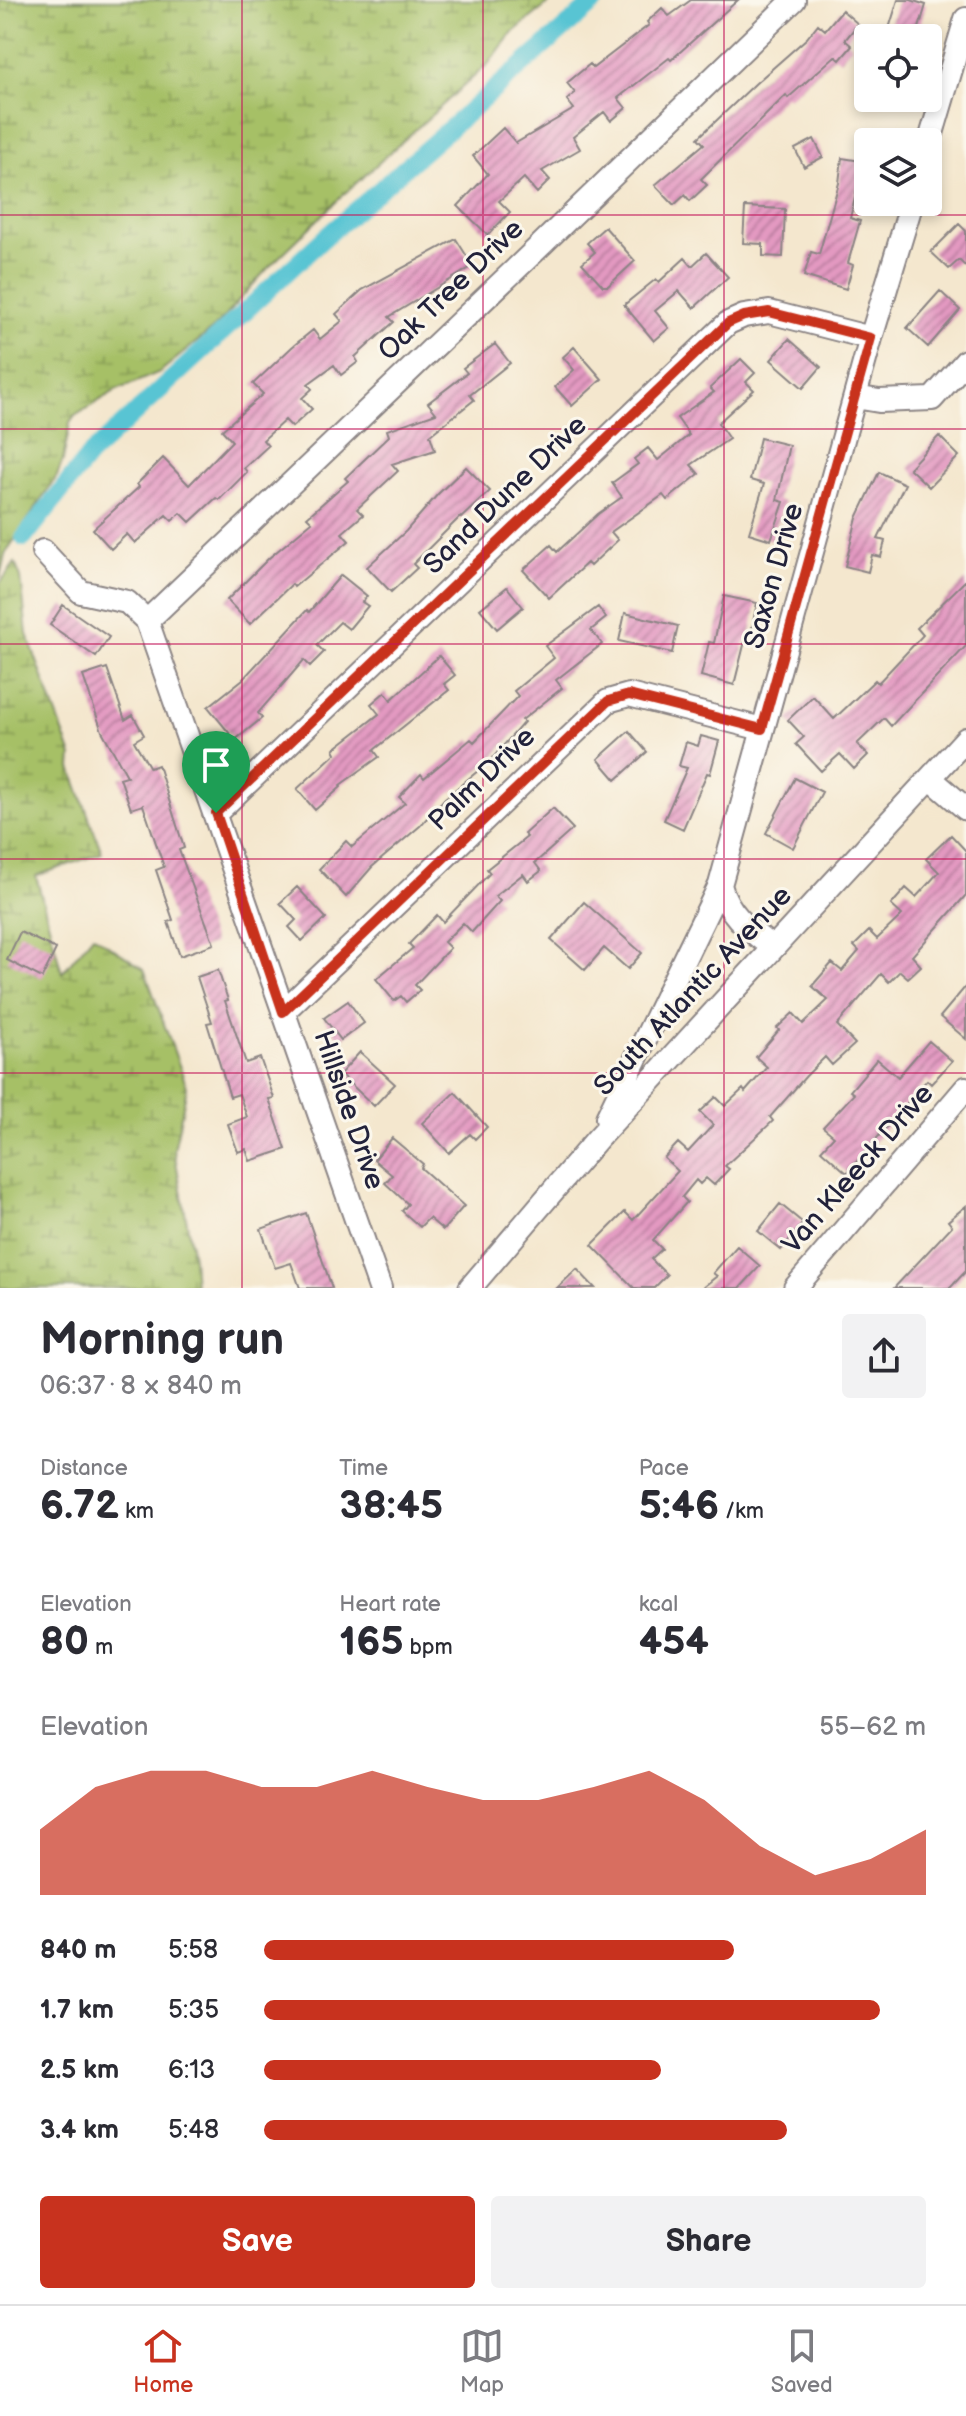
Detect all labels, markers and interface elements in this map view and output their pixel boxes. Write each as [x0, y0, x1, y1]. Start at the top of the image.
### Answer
map controls [854, 24, 942, 216]
button: locate [854, 24, 942, 112]
button: layers [854, 128, 942, 216]
street label: Oak Tree Drive [372, 213, 530, 367]
street label: Sand Dune Drive [417, 409, 593, 581]
street label: Saxon Drive [737, 499, 811, 653]
street label: Palm Drive [422, 720, 542, 838]
pin [182, 731, 250, 813]
icon: arrive [194, 743, 238, 787]
street label: South Atlantic Avenue [587, 879, 799, 1103]
street label: Hillside Drive [306, 1026, 392, 1194]
street label: Van Kleeck Drive [775, 1078, 941, 1260]
text: Morning run [40, 1314, 284, 1367]
button: share [842, 1314, 926, 1398]
text: 06:37 · 8 × 840 m [40, 1371, 242, 1402]
text: Distance [40, 1455, 128, 1482]
text: Time [339, 1455, 388, 1482]
text: Pace [639, 1455, 689, 1482]
text: 6.72 [40, 1482, 119, 1530]
text: 38:45 [339, 1482, 443, 1530]
text: 5:46 [639, 1482, 719, 1530]
text: km [119, 1498, 154, 1525]
text: /km [719, 1498, 764, 1525]
text: Elevation [40, 1591, 132, 1618]
text: Heart rate [339, 1591, 441, 1618]
text: kcal [639, 1591, 678, 1618]
text: 80 [40, 1618, 89, 1666]
text: 165 [339, 1618, 404, 1666]
text: 454 [639, 1618, 709, 1666]
text: m [89, 1634, 113, 1661]
text: bpm [404, 1634, 453, 1661]
text: Elevation [40, 1712, 148, 1743]
text: 55–62 m [819, 1712, 926, 1743]
text: 840 m [40, 1935, 116, 1966]
text: 5:58 [168, 1935, 218, 1966]
text: 1.7 km [40, 1995, 114, 2026]
text: 5:35 [168, 1995, 219, 2026]
text: 2.5 km [40, 2055, 119, 2086]
text: 6:13 [168, 2055, 215, 2086]
text: 3.4 km [40, 2115, 119, 2146]
text: 5:48 [168, 2115, 219, 2146]
button: Save [40, 2196, 475, 2288]
button: Share [491, 2196, 926, 2288]
tab: Home [133, 2324, 193, 2399]
tab: Map [460, 2324, 504, 2399]
tab: Saved [771, 2324, 833, 2399]

